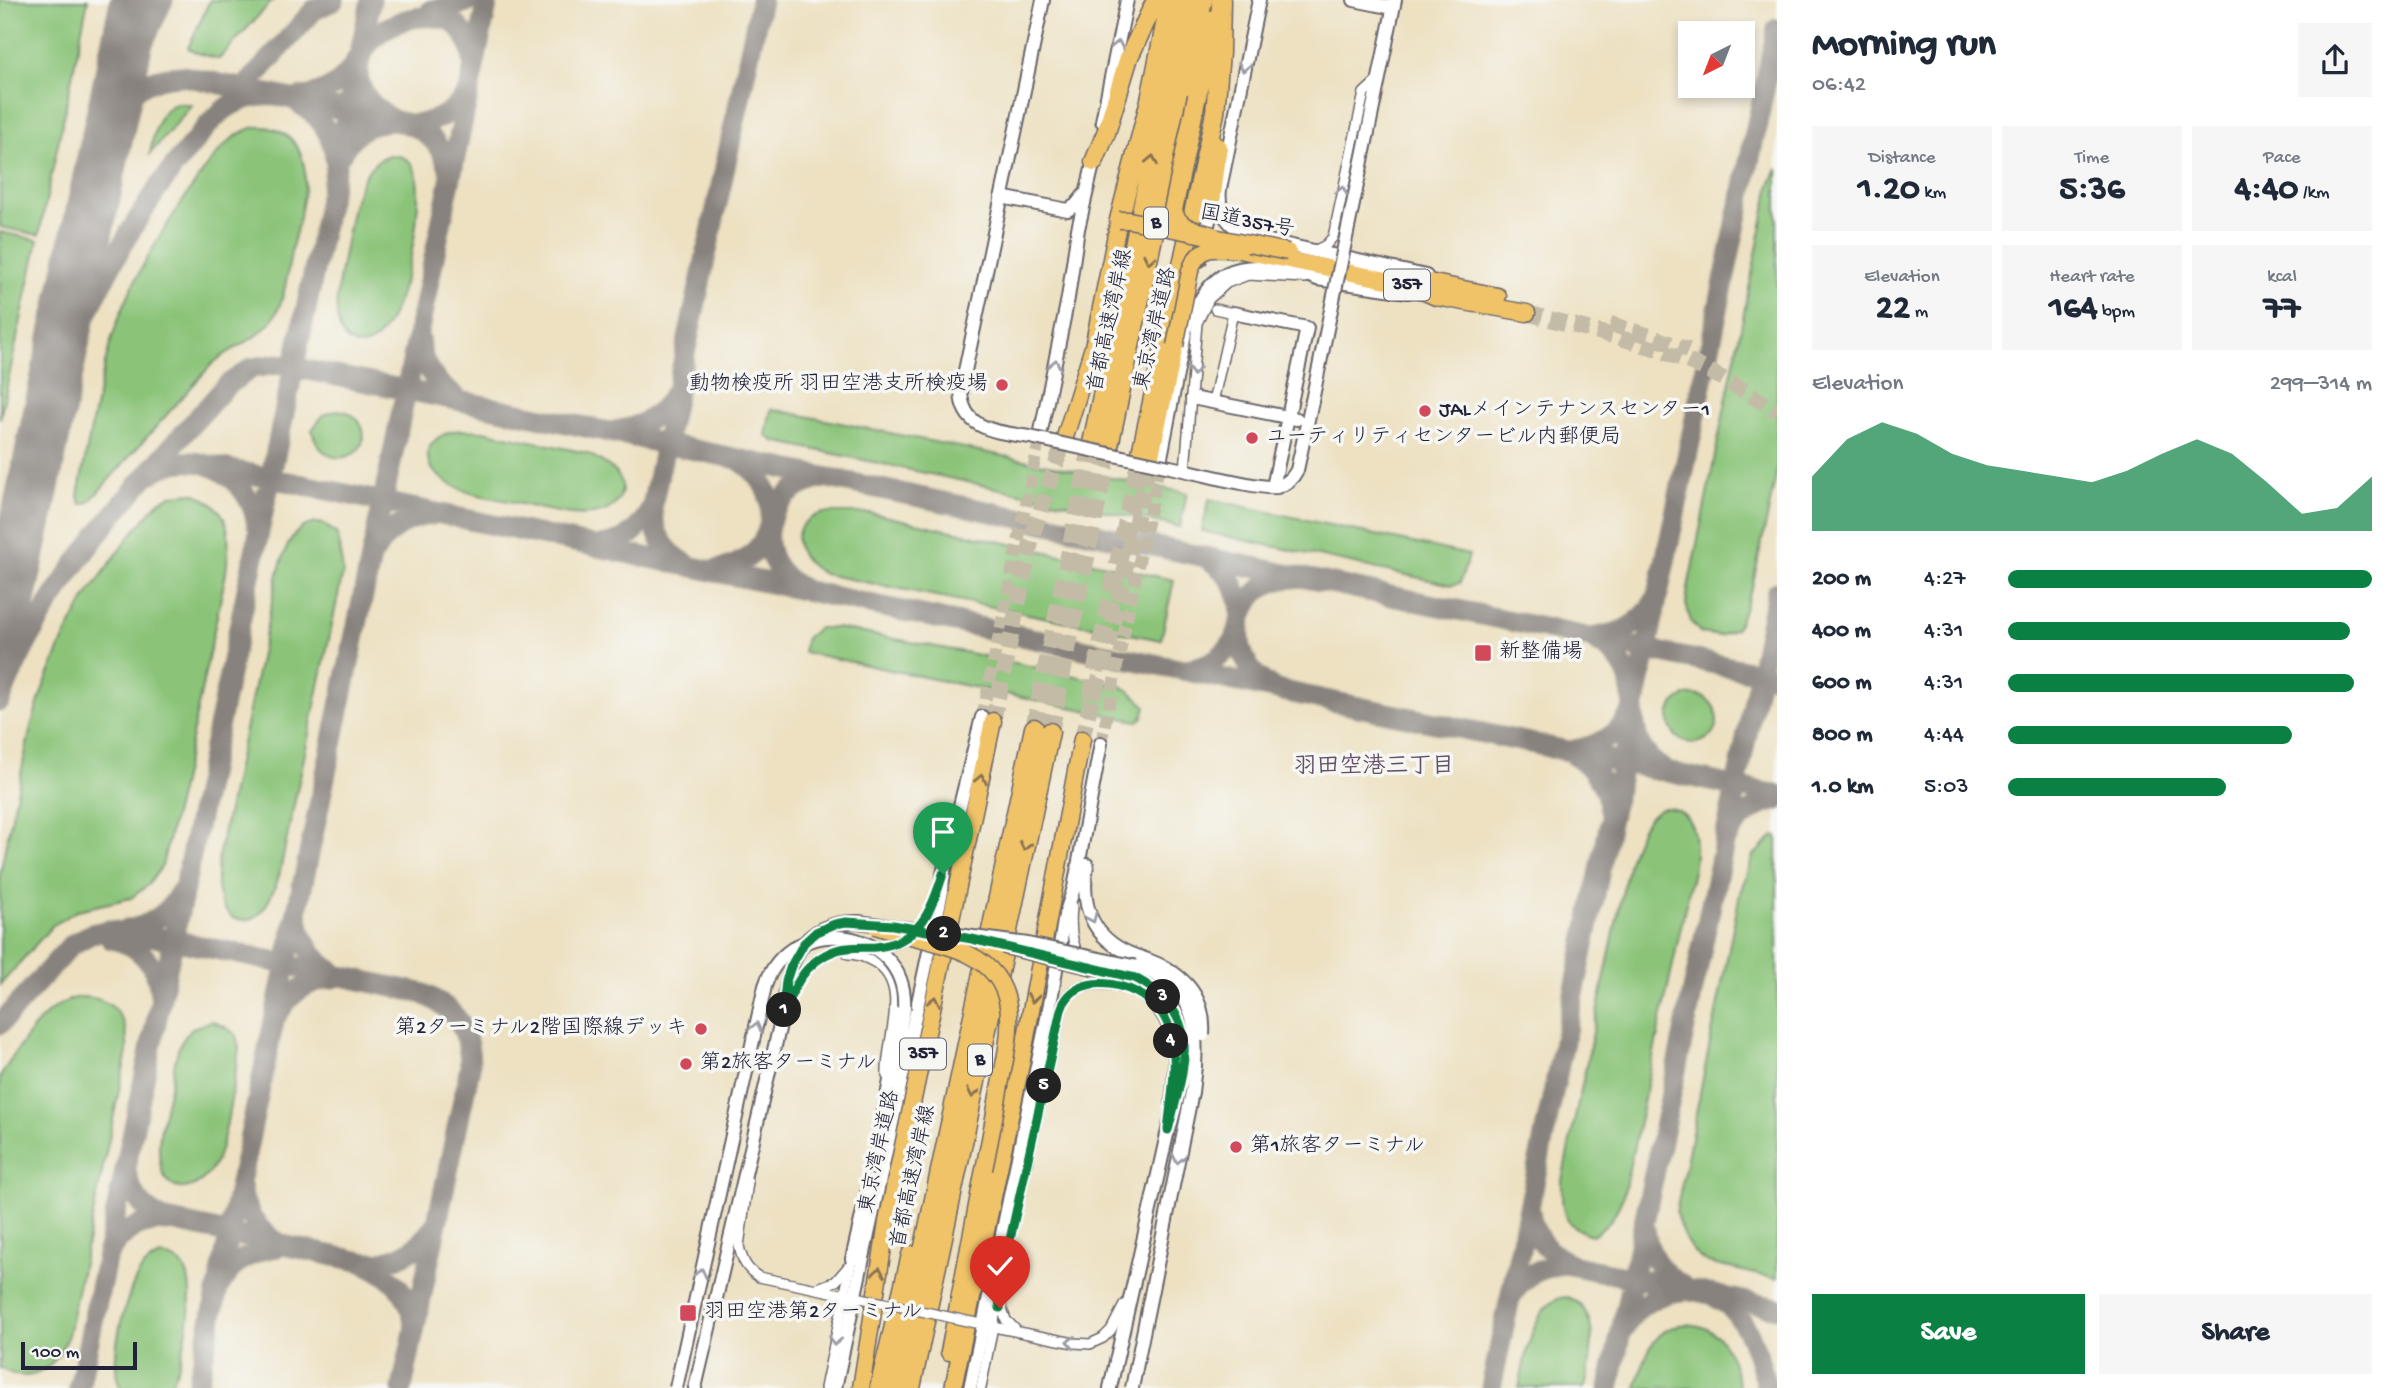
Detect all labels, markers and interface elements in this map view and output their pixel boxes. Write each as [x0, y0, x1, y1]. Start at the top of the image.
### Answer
north arrow [1678, 21, 1755, 98]
map controls [1678, 21, 1755, 98]
button: share [2298, 23, 2372, 97]
text: Morning run [1812, 24, 1996, 68]
one-way arrow [1110, 39, 1124, 51]
one-way arrow [1238, 61, 1253, 73]
text: 06:42 [1812, 72, 1866, 99]
text: Distance [1868, 147, 1936, 170]
text: Time [2075, 147, 2109, 170]
text: Pace [2263, 147, 2301, 170]
one-way arrow [1144, 154, 1159, 166]
text: 1.20 [1858, 170, 1920, 211]
text: 5:36 [2059, 170, 2125, 211]
text: 4:40 [2234, 170, 2298, 211]
text: km [1920, 182, 1946, 205]
text: /km [2298, 182, 2330, 205]
one-way arrow [1334, 185, 1349, 197]
street label: 国道357号 [1198, 201, 1297, 244]
road number: B [1144, 208, 1168, 238]
street label: 首都高速湾岸線 [1083, 246, 1140, 395]
one-way arrow [1142, 253, 1157, 265]
street label: 東京湾岸道路 [1129, 264, 1183, 393]
text: Elevation [1864, 266, 1940, 289]
text: Heart rate [2049, 266, 2135, 289]
text: kcal [2267, 266, 2297, 289]
road number: 357 [1384, 270, 1430, 300]
text: 22 [1876, 289, 1910, 330]
text: 164 [2049, 289, 2098, 330]
text: 77 [2264, 289, 2300, 330]
text: m [1910, 301, 1928, 324]
text: bpm [2098, 301, 2135, 324]
one-way arrow [1046, 358, 1061, 370]
one-way arrow [1186, 366, 1201, 377]
text: Elevation [1812, 371, 1903, 398]
text: 299–314 m [2270, 371, 2372, 398]
place label: 動物検疫所 羽田空港支所検疫場 [689, 372, 988, 398]
marker: 動物検疫所 羽田空港支所検疫場 [994, 377, 1010, 393]
place label: JALメインテナンスセンター1 [1439, 399, 1710, 424]
marker: JALメインテナンスセンター1 [1417, 403, 1433, 419]
place label: ユーティリティセンタービル内郵便局 [1266, 425, 1621, 451]
marker: ユーティリティセンタービル内郵便局 [1244, 430, 1260, 446]
text: 200 m [1812, 566, 1871, 593]
text: 4:27 [1924, 566, 1965, 593]
text: 400 m [1812, 618, 1871, 645]
text: 4:31 [1924, 618, 1963, 645]
place label: 新整備場 [1499, 640, 1583, 666]
marker: 新整備場 [1473, 643, 1493, 663]
text: 600 m [1812, 670, 1872, 697]
text: 4:31 [1924, 670, 1963, 697]
text: 800 m [1812, 722, 1873, 749]
text: 4:44 [1924, 722, 1964, 749]
district label: 羽田空港三丁目 [1294, 753, 1455, 781]
one-way arrow [973, 773, 988, 785]
text: 1.0 km [1812, 774, 1874, 801]
text: 5:03 [1924, 774, 1968, 801]
pin [913, 802, 973, 874]
icon: arrive [924, 813, 962, 851]
one-way arrow [1018, 840, 1033, 852]
one-way arrow [1084, 911, 1098, 923]
pin: 2 [926, 916, 962, 951]
text: 2 [939, 922, 948, 945]
pin: 3 [1146, 979, 1180, 1014]
text: 3 [1158, 985, 1167, 1008]
pin: 1 [766, 992, 802, 1028]
one-way arrow [1026, 992, 1041, 1004]
one-way arrow [926, 995, 940, 1007]
text: 1 [780, 998, 787, 1021]
place label: 第2ターミナル2階国際線デッキ [395, 1016, 687, 1042]
marker: 第2ターミナル2階国際線デッキ [693, 1021, 709, 1037]
one-way arrow [747, 1021, 762, 1033]
pin: 4 [1154, 1024, 1188, 1058]
text: 4 [1166, 1029, 1175, 1052]
road number: 357 [900, 1038, 946, 1070]
road number: B [968, 1044, 992, 1076]
place label: 第2旅客ターミナル [700, 1051, 877, 1077]
marker: 第2旅客ターミナル [678, 1056, 694, 1072]
pin: 5 [1026, 1068, 1062, 1104]
text: 5 [1039, 1074, 1049, 1097]
street label: 東京湾岸道路 [854, 1087, 906, 1216]
one-way arrow [966, 1087, 981, 1099]
street label: 首都高速湾岸線 [886, 1102, 943, 1251]
place label: 第1旅客ターミナル [1250, 1134, 1425, 1160]
marker: 第1旅客ターミナル [1228, 1139, 1244, 1155]
one-way arrow [1172, 1153, 1187, 1165]
pin [970, 1236, 1030, 1308]
icon: check [981, 1247, 1019, 1285]
one-way arrow [871, 1266, 886, 1278]
one-way arrow [693, 1267, 707, 1279]
button: Save [1812, 1294, 2085, 1374]
button: Share [2099, 1294, 2372, 1374]
place label: 羽田空港第2ターミナル [704, 1300, 923, 1326]
marker: 羽田空港第2ターミナル [678, 1303, 698, 1323]
one-way arrow [828, 1335, 843, 1347]
one-way arrow [1065, 1335, 1077, 1350]
scale bar [21, 1339, 136, 1371]
text: 100 m [32, 1342, 79, 1365]

